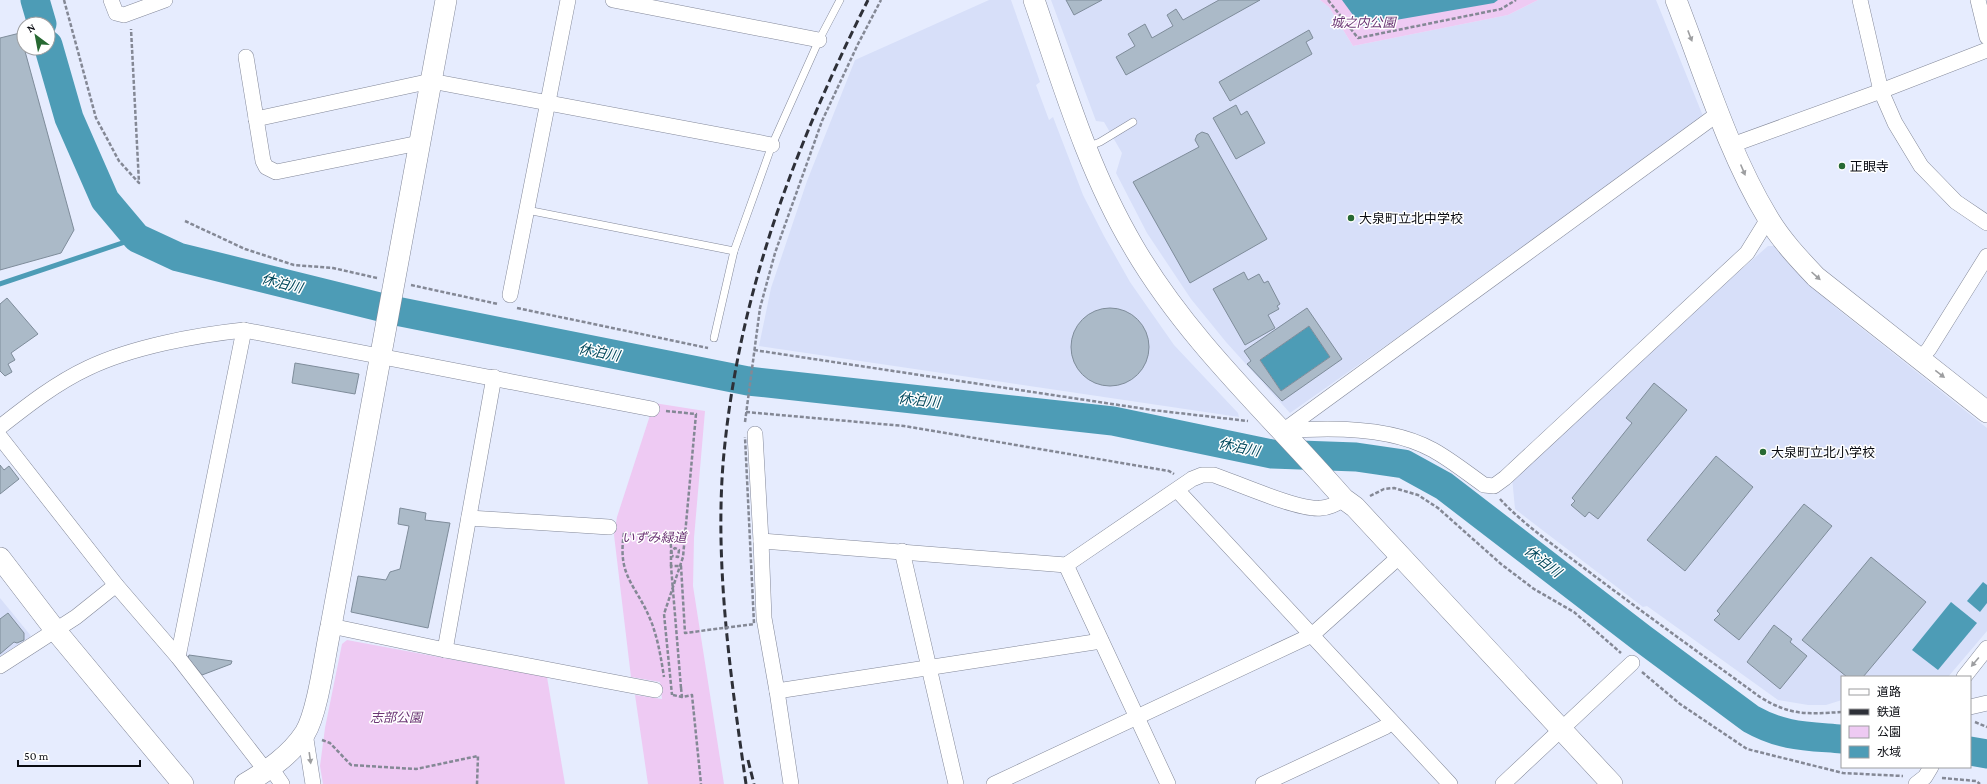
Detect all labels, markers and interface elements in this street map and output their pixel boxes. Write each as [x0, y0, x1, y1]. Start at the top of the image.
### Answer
park label: 城之内公園 [1330, 15, 1397, 30]
north arrow [16, 16, 56, 56]
text: N [24, 20, 37, 35]
one-way arrow [1687, 31, 1693, 43]
place label: 正眼寺 [1850, 159, 1889, 174]
marker: 正眼寺 [1837, 161, 1847, 171]
one-way arrow [1740, 165, 1746, 176]
place label: 大泉町立北中学校 [1359, 211, 1463, 226]
marker: 大泉町立北中学校 [1346, 213, 1356, 223]
water label: 休泊川 [260, 270, 306, 296]
one-way arrow [1811, 272, 1821, 281]
water label: 休泊川 [577, 340, 623, 364]
one-way arrow [1934, 370, 1945, 379]
water label: 休泊川 [897, 390, 943, 410]
water label: 休泊川 [1217, 435, 1263, 460]
place label: 大泉町立北小学校 [1771, 445, 1875, 460]
marker: 大泉町立北小学校 [1758, 447, 1768, 457]
park label: いずみ緑道 [621, 530, 688, 545]
water label: 休泊川 [1521, 542, 1566, 581]
one-way arrow [1971, 657, 1980, 668]
legend [1841, 676, 1971, 768]
text: 道路 [1877, 685, 1901, 699]
text: 鉄道 [1877, 705, 1901, 719]
park label: 志部公園 [370, 710, 424, 725]
text: 公園 [1877, 725, 1901, 739]
scale bar [18, 742, 140, 768]
text: 水域 [1877, 745, 1901, 759]
text: 50 m [24, 749, 49, 763]
one-way arrow [307, 752, 313, 764]

